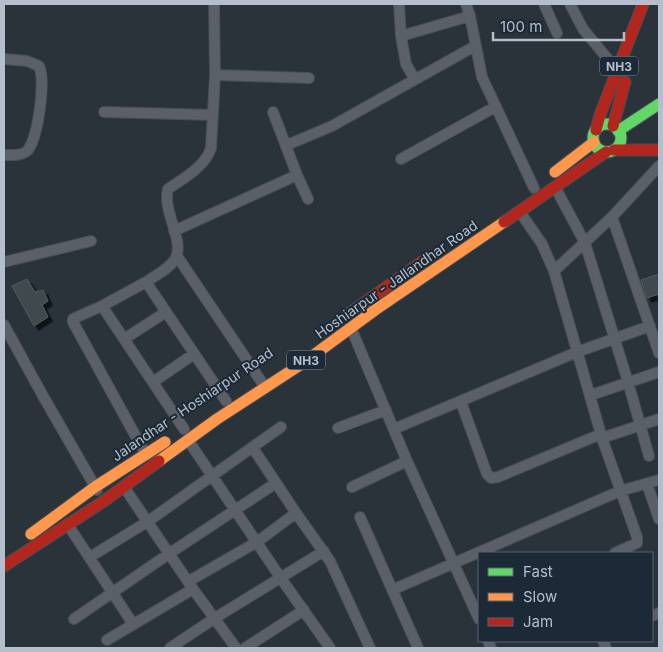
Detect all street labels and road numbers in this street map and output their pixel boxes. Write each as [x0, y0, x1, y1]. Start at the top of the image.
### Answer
road number: NH3 [600, 56, 638, 76]
street label: Hoshiarpur - Jallandhar Road [312, 216, 480, 342]
street label: Jalandhar - Hoshiarpur Road [108, 344, 276, 464]
road number: NH3 [287, 350, 325, 370]

